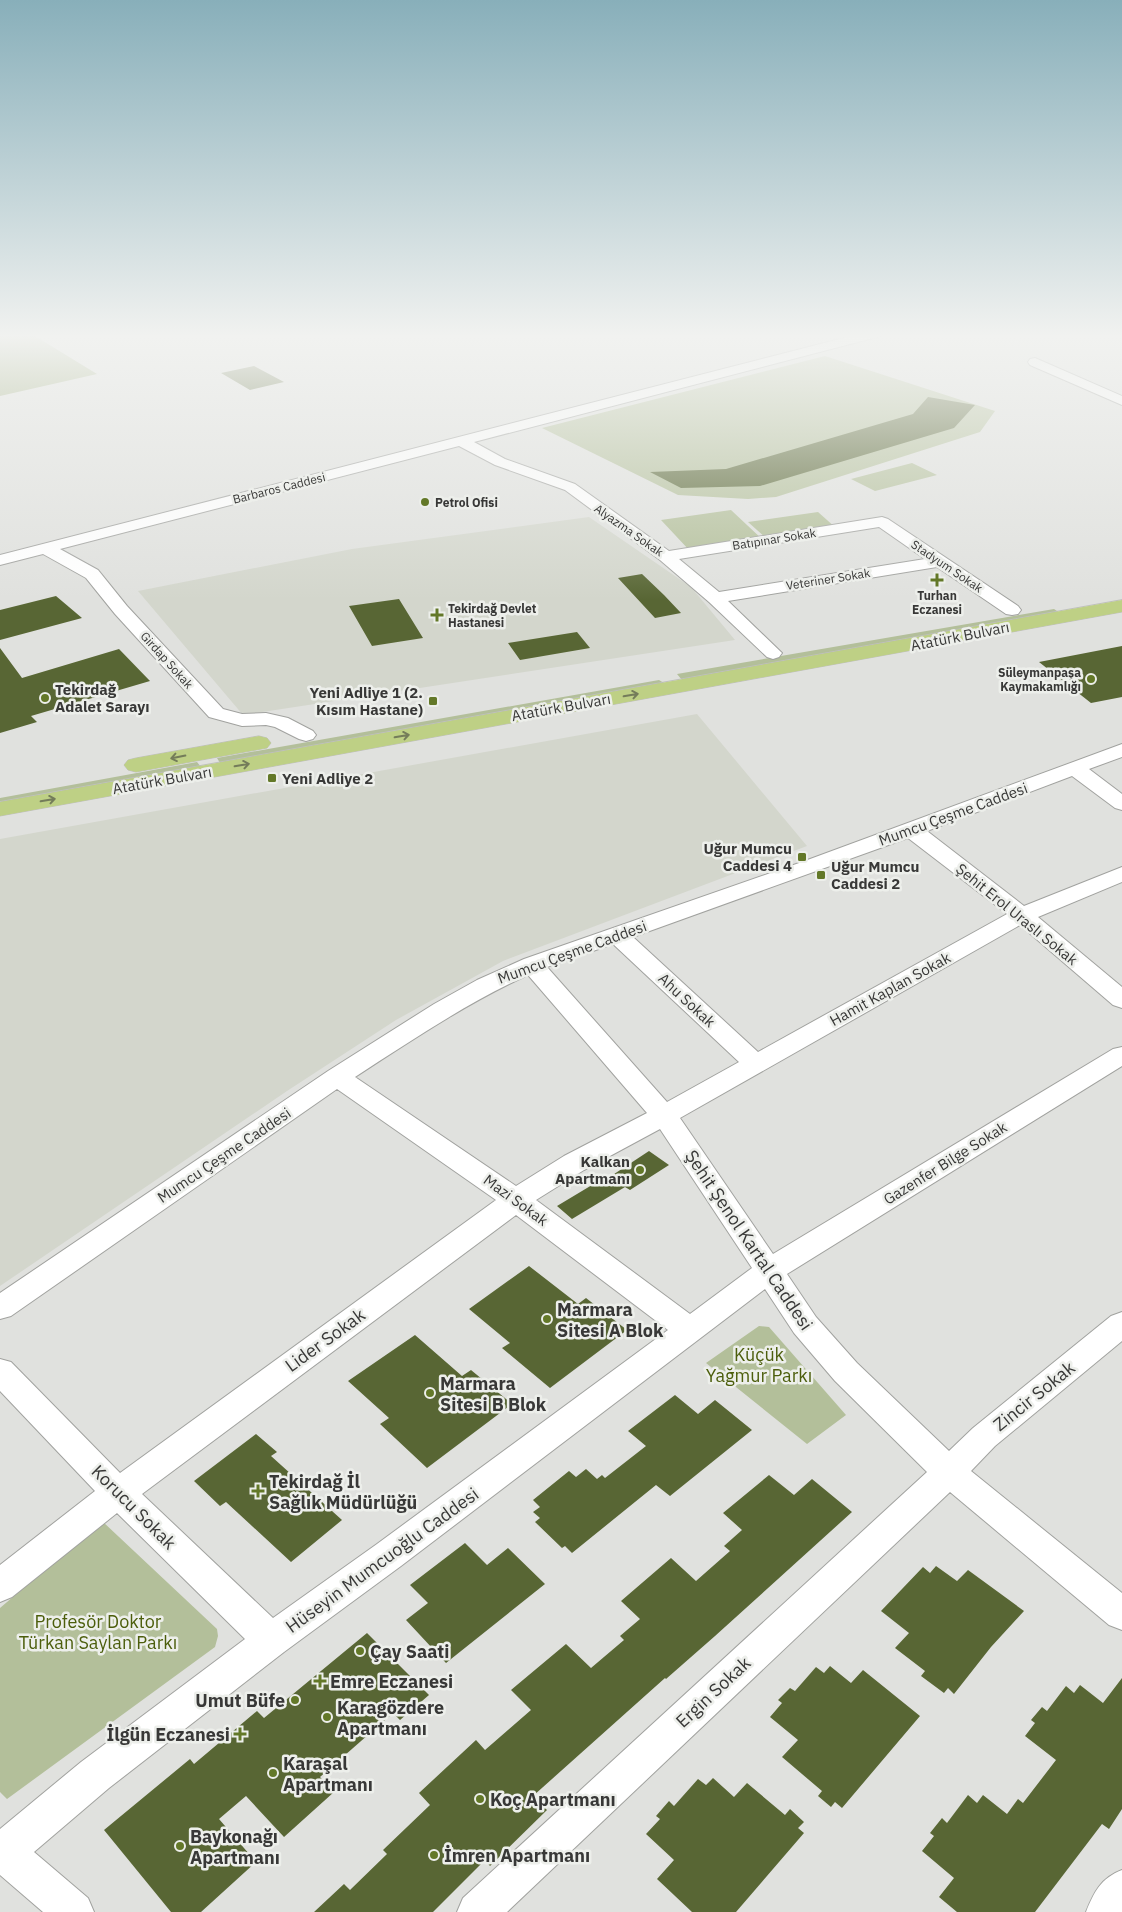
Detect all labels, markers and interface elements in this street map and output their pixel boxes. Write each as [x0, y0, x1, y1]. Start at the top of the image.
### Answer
street label: Barbaros Caddesi [231, 469, 327, 507]
place label: Petrol Ofisi [435, 495, 498, 510]
marker: Petrol Ofisi [419, 496, 431, 508]
street label: Alyazma Sokak [592, 501, 667, 560]
street label: Batıpınar Sokak [731, 525, 818, 553]
street label: Stadyum Sokak [908, 536, 986, 596]
street label: Veteriner Sokak [785, 565, 872, 593]
marker: Turhan Eczanesi [931, 574, 943, 586]
place label: Turhan Eczanesi [912, 588, 962, 617]
place label: Tekirdağ Devlet Hastanesi [448, 601, 537, 630]
marker: Tekirdağ Devlet Hastanesi [430, 608, 444, 622]
street label: Atatürk Bulvarı [909, 617, 1011, 655]
street label: Girdap Sokak [137, 628, 197, 692]
place label: Süleymanpaşa Kaymakamlığı [998, 665, 1081, 694]
marker: Süleymanpaşa Kaymakamlığı [1085, 673, 1097, 685]
place label: Tekirdağ Adalet Sarayı [55, 680, 150, 716]
place label: Yeni Adliye 1 (2. Kısım Hastane) [310, 683, 423, 719]
street label: Atatürk Bulvarı [510, 689, 612, 725]
one-way arrow [623, 690, 639, 700]
marker: Tekirdağ Adalet Sarayı [39, 692, 51, 704]
marker: Yeni Adliye 1 (2. Kısım Hastane) [427, 695, 439, 707]
one-way arrow [394, 730, 410, 740]
one-way arrow [170, 753, 186, 763]
one-way arrow [234, 760, 250, 770]
street label: Atatürk Bulvarı [111, 762, 213, 798]
place label: Yeni Adliye 2 [282, 769, 373, 788]
marker: Yeni Adliye 2 [266, 772, 278, 784]
street label: Mumcu Çeşme Caddesi [876, 778, 1030, 850]
one-way arrow [40, 795, 56, 804]
place label: Uğur Mumcu Caddesi 4 [703, 839, 792, 875]
marker: Uğur Mumcu Caddesi 4 [796, 851, 808, 863]
place label: Uğur Mumcu Caddesi 2 [831, 857, 920, 893]
street label: Şehit Erol Uraslı Sokak [952, 859, 1082, 969]
marker: Uğur Mumcu Caddesi 2 [815, 869, 827, 881]
street label: Mumcu Çeşme Caddesi [495, 916, 649, 988]
street label: Hamit Kaplan Sokak [826, 948, 954, 1030]
street label: Ahu Sokak [655, 969, 720, 1031]
street label: Mumcu Çeşme Caddesi [154, 1103, 294, 1207]
street label: Gazenfer Bilge Sokak [880, 1117, 1010, 1209]
street label: Şehit Şenol Kartal Caddesi [680, 1145, 818, 1335]
place label: Kalkan Apartmanı [555, 1152, 630, 1188]
marker: Kalkan Apartmanı [634, 1164, 646, 1176]
street label: Mazi Sokak [480, 1170, 552, 1230]
place label: Marmara Sitesi A Blok [557, 1298, 664, 1342]
street label: Lider Sokak [280, 1303, 370, 1377]
marker: Marmara Sitesi A Blok [541, 1313, 553, 1325]
park label: Küçük Yağmur Parkı [706, 1343, 812, 1387]
street label: Zincir Sokak [988, 1356, 1080, 1436]
place label: Marmara Sitesi B Blok [440, 1372, 547, 1416]
marker: Marmara Sitesi B Blok [424, 1387, 436, 1399]
street label: Korucu Sokak [87, 1460, 182, 1555]
place label: Tekirdağ İl Sağlık Müdürlüğü [269, 1470, 417, 1514]
street label: Hüseyin Mumcuoğlu Caddesi [281, 1482, 483, 1638]
marker: Tekirdağ İl Sağlık Müdürlüğü [251, 1484, 265, 1498]
park label: Profesör Doktor Türkan Saylan Parkı [19, 1610, 177, 1654]
place label: Çay Saati [370, 1640, 449, 1663]
marker: Çay Saati [354, 1645, 366, 1657]
street label: Ergin Sokak [671, 1651, 756, 1733]
place label: Emre Eczanesi [330, 1670, 453, 1693]
marker: Emre Eczanesi [314, 1675, 326, 1687]
place label: Umut Büfe [195, 1689, 285, 1712]
marker: Umut Büfe [289, 1694, 301, 1706]
place label: Karagözdere Apartmanı [337, 1696, 444, 1740]
marker: Karagözdere Apartmanı [321, 1711, 333, 1723]
place label: İlgün Eczanesi [107, 1723, 230, 1746]
marker: İlgün Eczanesi [234, 1728, 246, 1740]
place label: Karaşal Apartmanı [283, 1752, 373, 1796]
marker: Karaşal Apartmanı [267, 1767, 279, 1779]
place label: Koç Apartmanı [490, 1788, 616, 1811]
marker: Koç Apartmanı [474, 1793, 486, 1805]
place label: Baykonağı Apartmanı [190, 1825, 280, 1869]
marker: Baykonağı Apartmanı [174, 1840, 186, 1852]
place label: İmren Apartmanı [444, 1844, 590, 1867]
marker: İmren Apartmanı [428, 1849, 440, 1861]

